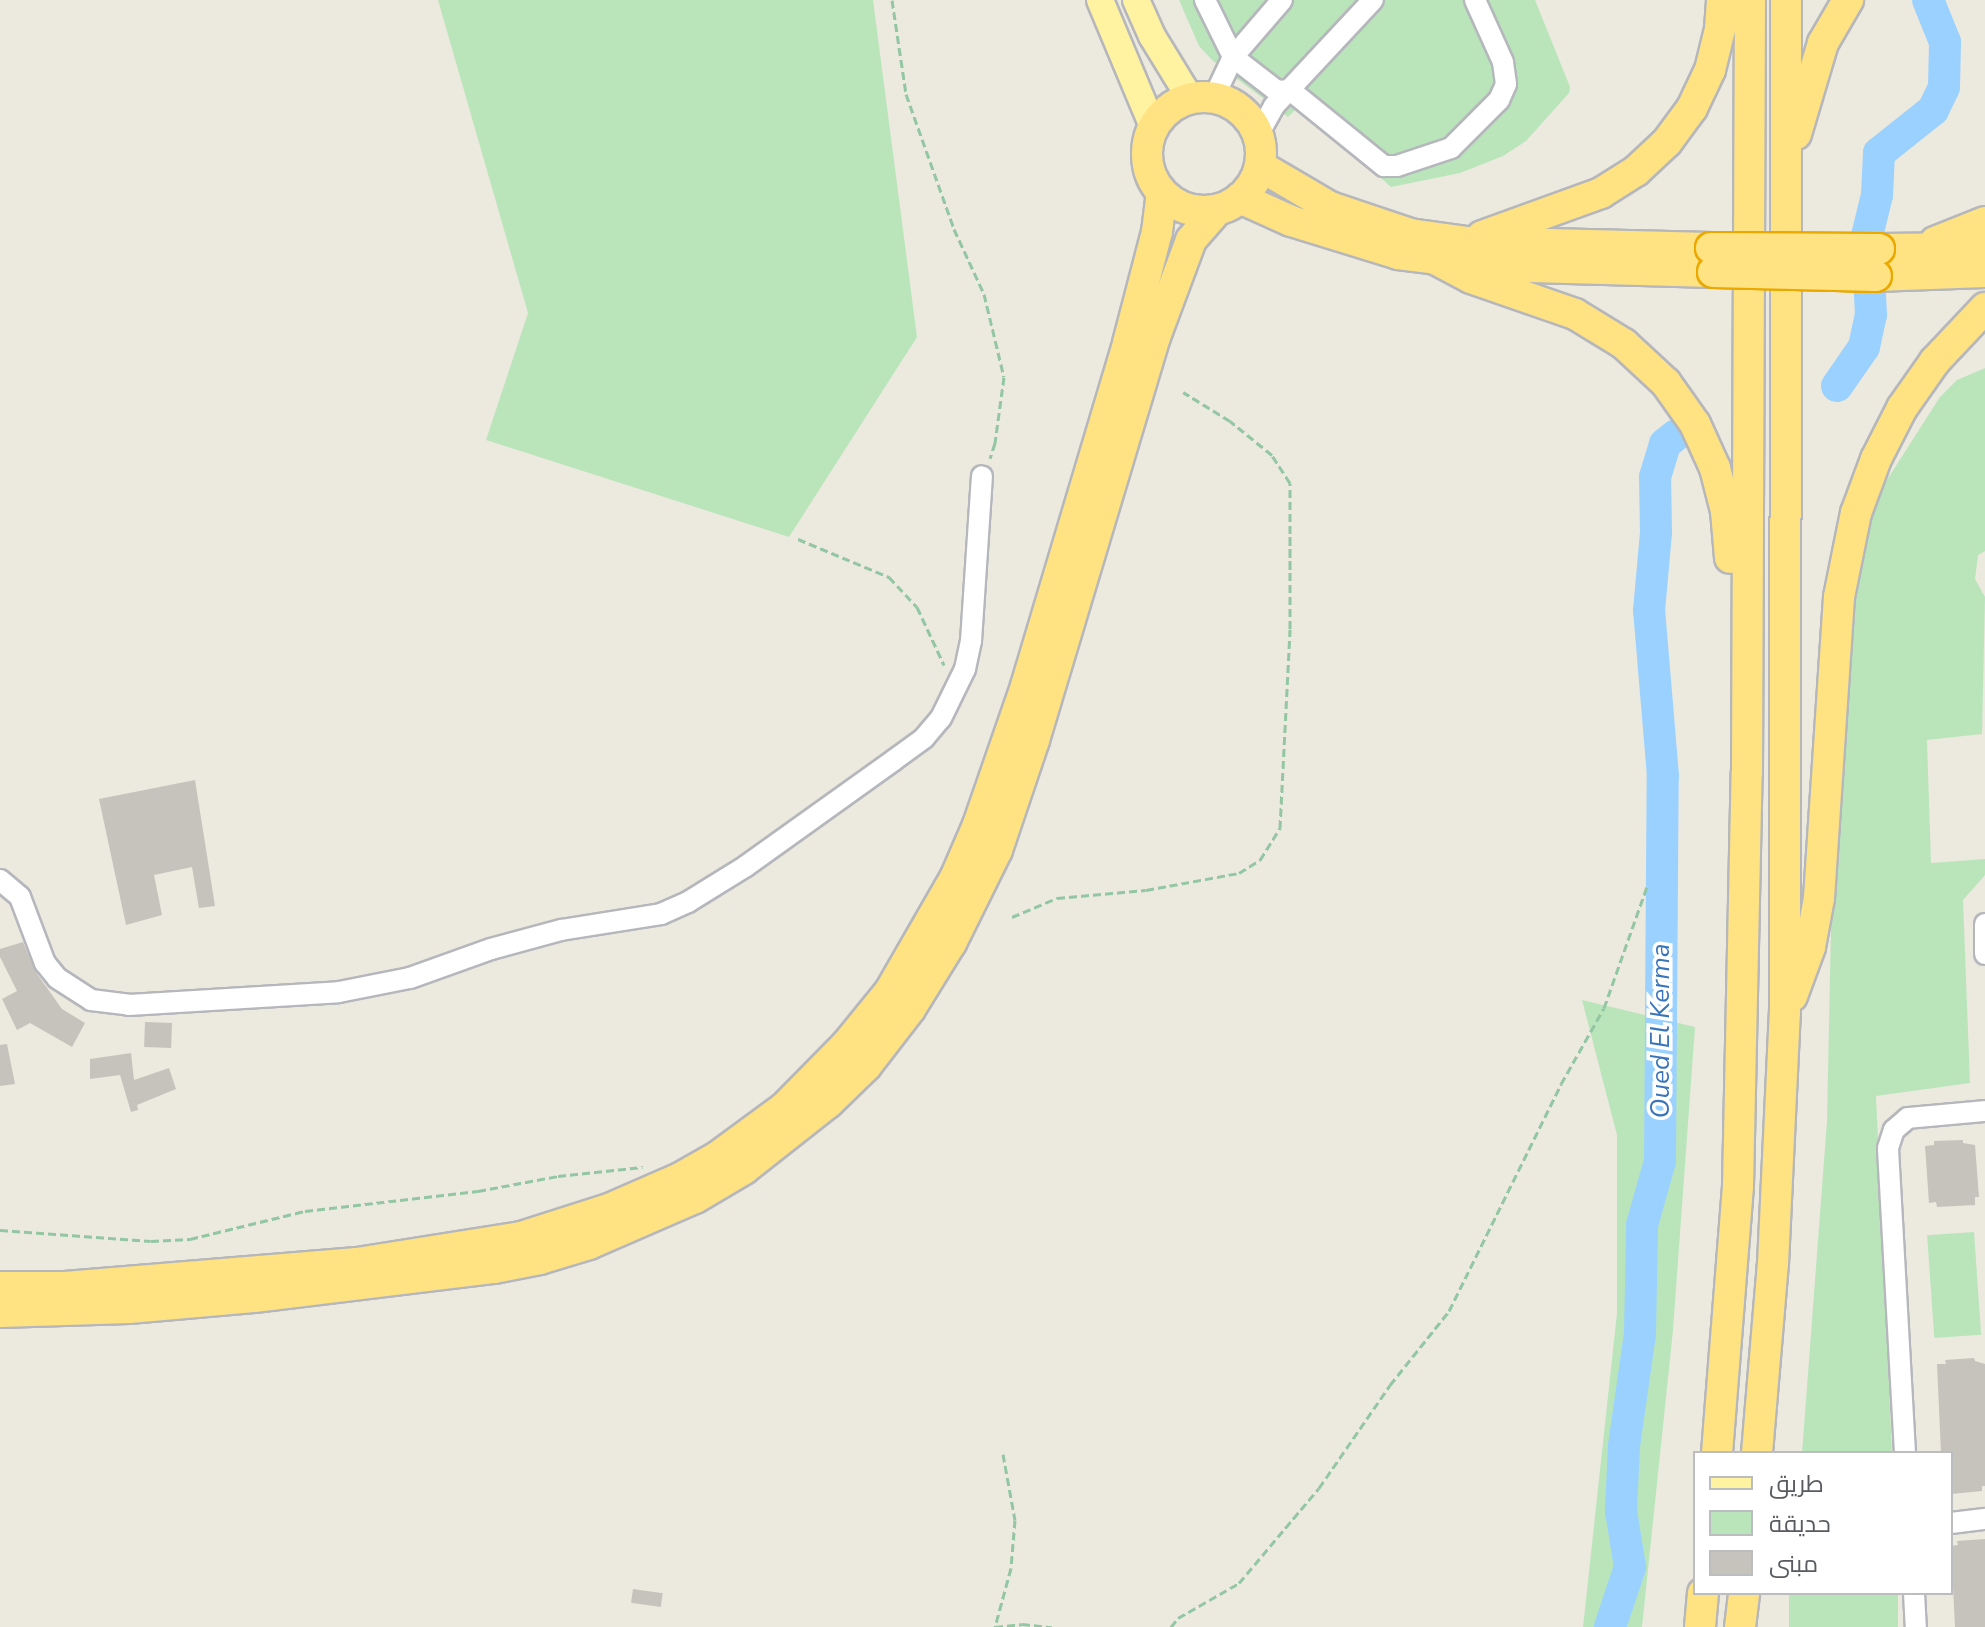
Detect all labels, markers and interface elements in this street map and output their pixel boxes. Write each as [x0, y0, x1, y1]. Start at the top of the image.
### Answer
water label: Oued El Kerma [1645, 944, 1677, 1118]
legend [1693, 1451, 1953, 1595]
text: طريق [1769, 1468, 1824, 1500]
text: حديقة [1769, 1508, 1831, 1540]
text: مبنى [1769, 1548, 1818, 1580]

